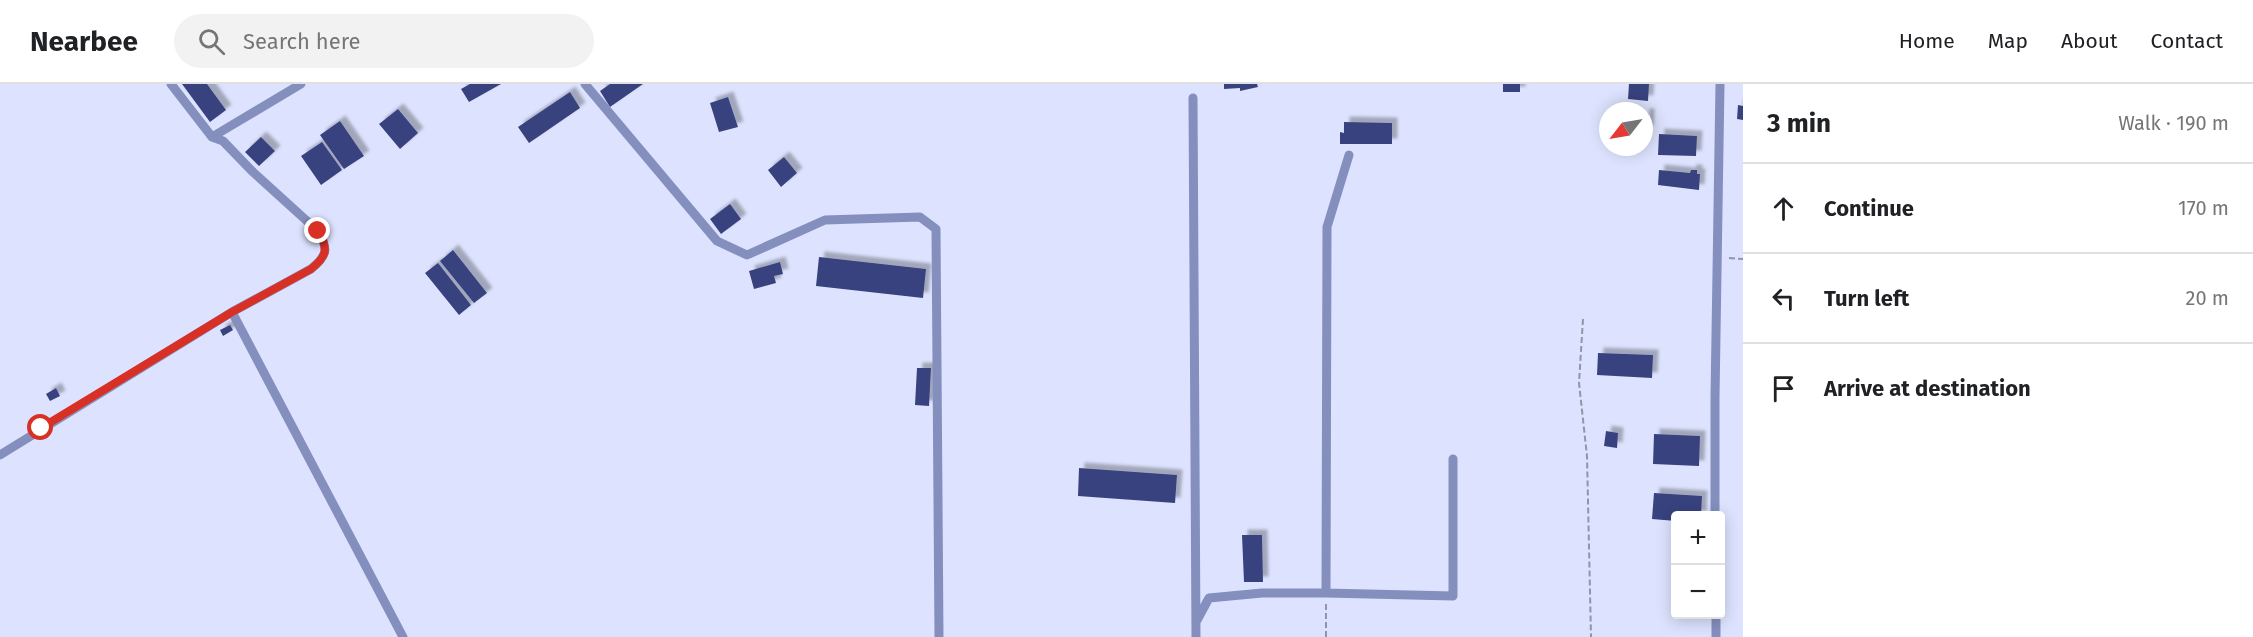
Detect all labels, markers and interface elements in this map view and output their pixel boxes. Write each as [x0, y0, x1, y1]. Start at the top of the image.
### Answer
search box [174, 14, 594, 68]
text: Nearbee [30, 25, 138, 58]
icon: search [195, 25, 228, 58]
text: Search here [243, 28, 360, 55]
text: Home [1899, 28, 1955, 54]
text: Map [1988, 28, 2028, 54]
text: About [2061, 28, 2118, 54]
text: Contact [2151, 28, 2223, 54]
north arrow [1599, 102, 1653, 156]
text: 3 min [1767, 108, 1831, 139]
text: Walk · 190 m [2118, 111, 2229, 135]
icon: ahead [1767, 192, 1800, 225]
text: Continue [1824, 195, 1914, 222]
text: 170 m [2178, 196, 2229, 220]
route end [304, 217, 330, 243]
icon: left [1767, 282, 1800, 315]
text: Turn left [1824, 285, 1909, 312]
text: 20 m [2186, 286, 2229, 310]
icon: arrive [1767, 372, 1800, 405]
text: Arrive at destination [1824, 375, 2031, 402]
route start [27, 414, 53, 440]
map controls [1671, 511, 1725, 619]
button: + [1671, 511, 1725, 565]
button: − [1671, 565, 1725, 619]

